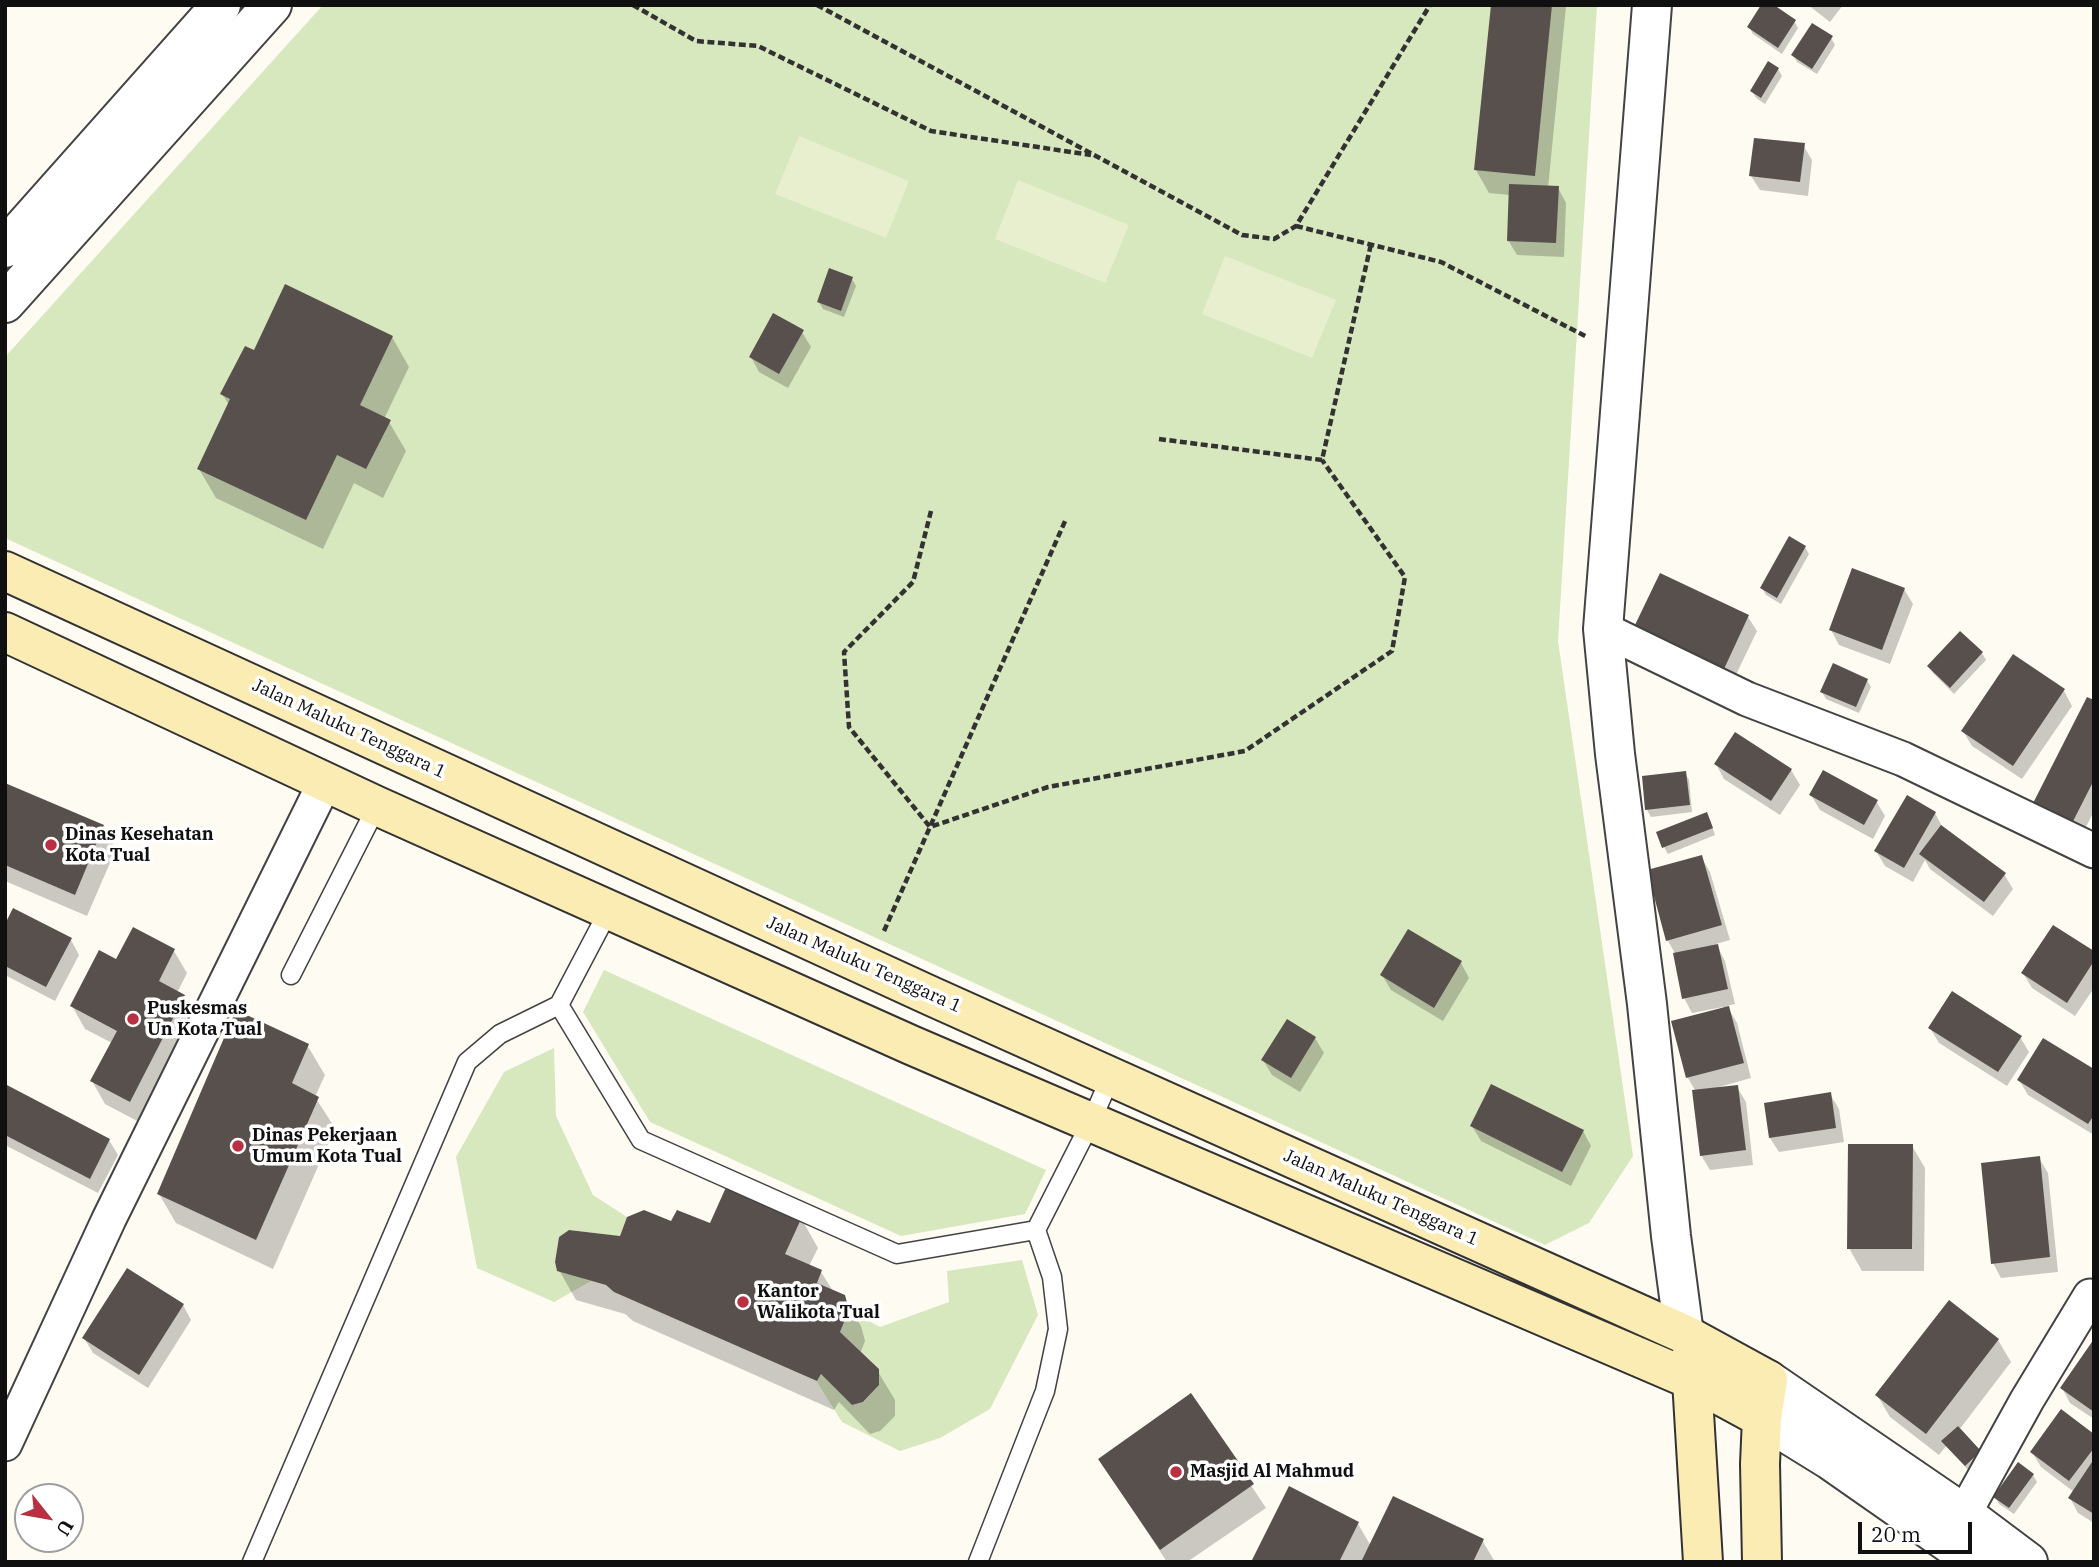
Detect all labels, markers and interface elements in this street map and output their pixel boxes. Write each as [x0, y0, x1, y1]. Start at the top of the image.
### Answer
street label: Jalan Maluku Tenggara 1 [249, 675, 449, 783]
place label: Dinas Kesehatan Kota Tual [65, 824, 214, 866]
marker: Dinas Kesehatan Kota Tual [43, 837, 59, 853]
street label: Jalan Maluku Tenggara 1 [763, 912, 965, 1018]
place label: Puskesmas Un Kota Tual [147, 998, 262, 1040]
marker: Puskesmas Un Kota Tual [125, 1011, 141, 1027]
place label: Dinas Pekerjaan Umum Kota Tual [252, 1125, 402, 1168]
marker: Dinas Pekerjaan Umum Kota Tual [230, 1138, 246, 1154]
street label: Jalan Maluku Tenggara 1 [1280, 1145, 1482, 1251]
place label: Kantor Walikota Tual [757, 1281, 880, 1324]
marker: Kantor Walikota Tual [735, 1294, 751, 1310]
place label: Masjid Al Mahmud [1190, 1461, 1354, 1483]
marker: Masjid Al Mahmud [1168, 1464, 1184, 1480]
north arrow [14, 1483, 84, 1553]
scale bar [1861, 1508, 1975, 1552]
text: U [51, 1515, 79, 1540]
text: 20 m [1871, 1520, 1921, 1548]

